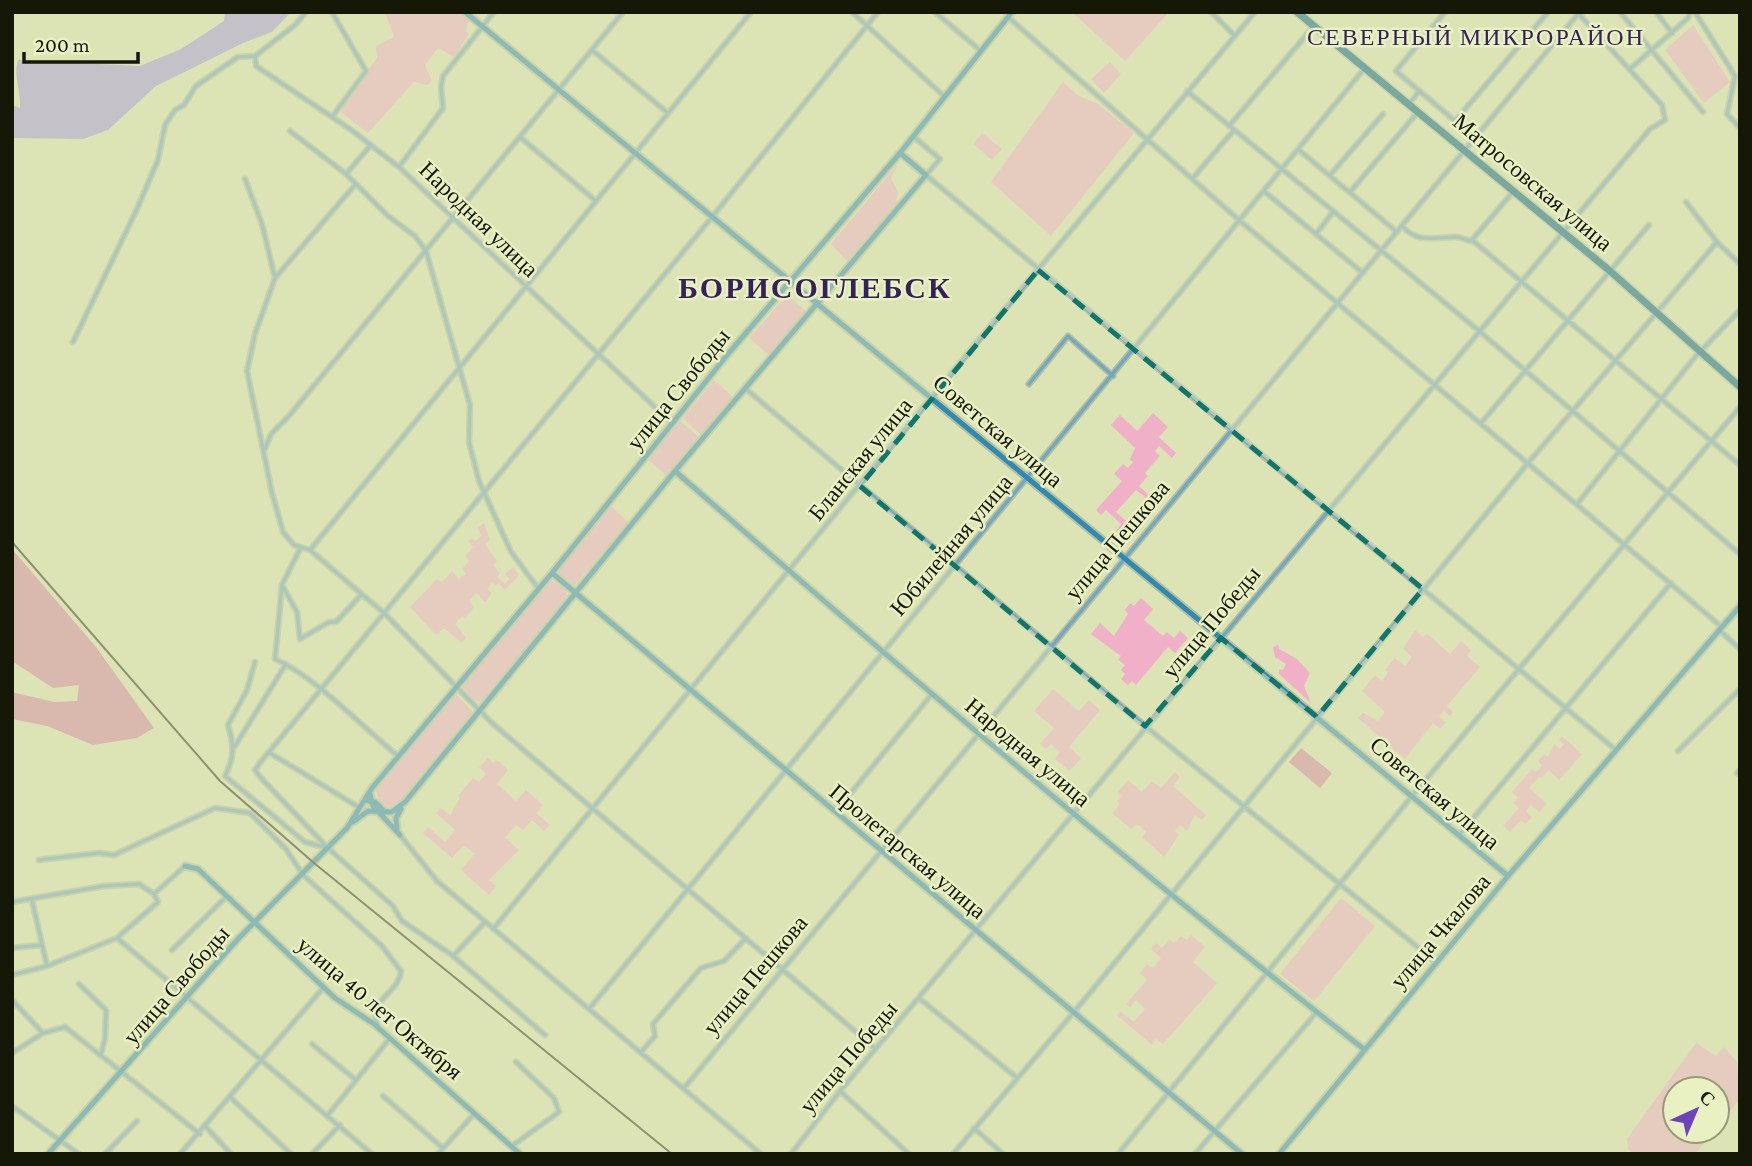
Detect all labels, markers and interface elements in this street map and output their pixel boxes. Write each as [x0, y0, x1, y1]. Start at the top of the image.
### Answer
scale bar [24, 21, 138, 65]
district label: СЕВЕРНЫЙ МИКРОРАЙОН [1307, 23, 1645, 50]
text: 200 m [35, 33, 90, 57]
street label: Матросовская улица [1448, 108, 1618, 256]
street label: Народная улица [414, 156, 544, 282]
district label: БОРИСОГЛЕБСК [678, 271, 952, 304]
street label: улица Свободы [621, 323, 735, 455]
street label: Советская улица [928, 369, 1068, 493]
street label: Бланская улица [803, 393, 917, 525]
street label: Юбилейная улица [885, 469, 1017, 621]
street label: улица Пешкова [1060, 475, 1174, 605]
street label: улица Победы [1157, 561, 1265, 683]
street label: Народная улица [960, 692, 1096, 812]
street label: Советская улица [1365, 731, 1505, 855]
street label: Пролетарская улица [825, 778, 991, 924]
street label: улица Чкалова [1385, 869, 1495, 993]
street label: улица Пешкова [698, 910, 812, 1040]
street label: улица Свободы [118, 920, 234, 1050]
street label: улица 40 лет Октября [292, 931, 468, 1085]
street label: улица Победы [794, 996, 902, 1118]
north arrow [1661, 1075, 1731, 1145]
text: С [1695, 1086, 1720, 1110]

